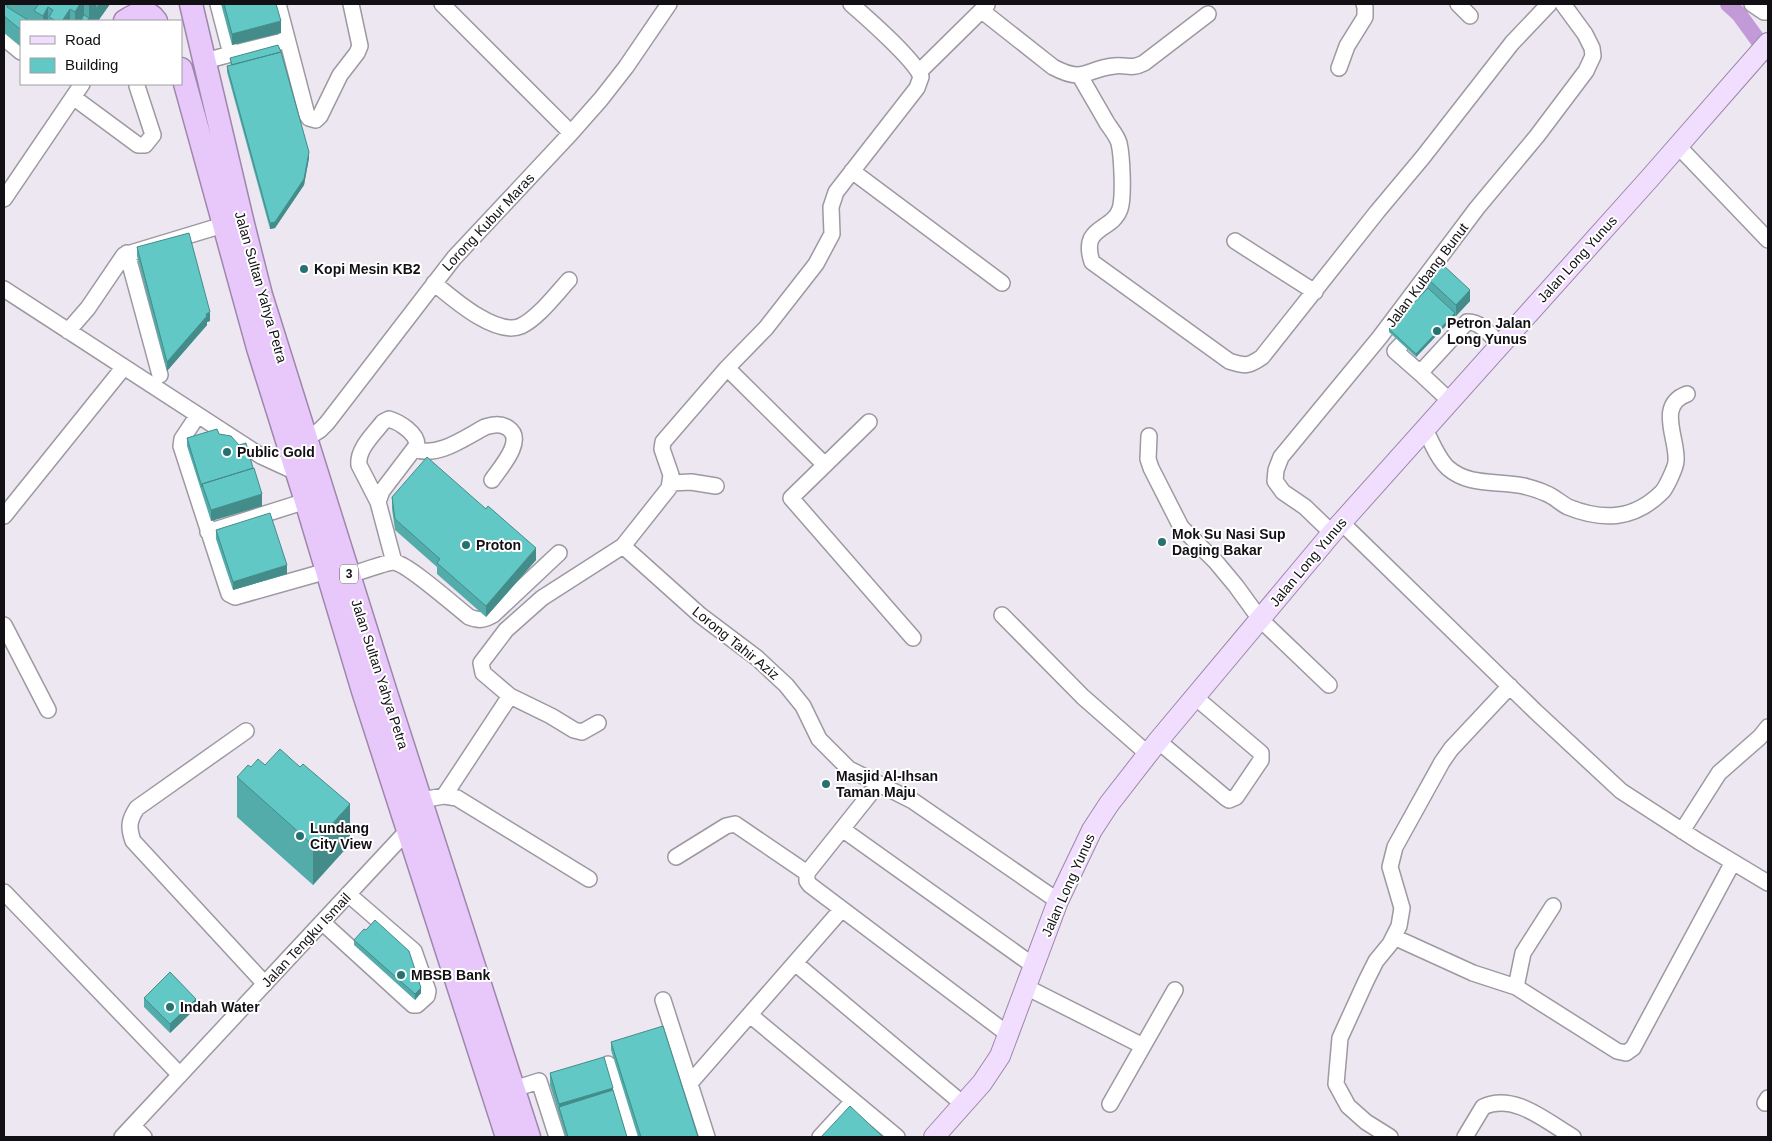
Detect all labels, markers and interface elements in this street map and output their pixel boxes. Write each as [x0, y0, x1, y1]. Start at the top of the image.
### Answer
legend [20, 20, 182, 85]
text: Road [65, 31, 101, 48]
text: Building [65, 56, 118, 73]
street label: Lorong Kubur Maras [439, 170, 537, 274]
street label: Jalan Sultan Yahya Petra [232, 209, 290, 365]
street label: Jalan Long Yunus [1534, 212, 1620, 306]
street label: Jalan Kubang Bunut [1383, 220, 1471, 330]
place label: Kopi Mesin KB2 [314, 261, 421, 277]
marker: Kopi Mesin KB2 [298, 263, 310, 275]
place label: Petron Jalan Long Yunus [1447, 315, 1531, 347]
marker: Petron Jalan Long Yunus [1431, 325, 1443, 337]
place label: Public Gold [237, 444, 315, 460]
marker: Public Gold [221, 446, 233, 458]
street label: Jalan Long Yunus [1266, 514, 1350, 610]
place label: Mok Su Nasi Sup Daging Bakar [1172, 526, 1286, 558]
marker: Mok Su Nasi Sup Daging Bakar [1156, 536, 1168, 548]
place label: Proton [476, 537, 521, 553]
marker: Proton [460, 539, 472, 551]
road number: 3 [340, 564, 358, 584]
street label: Jalan Sultan Yahya Petra [348, 597, 412, 751]
street label: Lorong Tahir Aziz [689, 603, 783, 683]
place label: Masjid Al-Ihsan Taman Maju [836, 768, 938, 800]
marker: Masjid Al-Ihsan Taman Maju [820, 778, 832, 790]
place label: Lundang City View [310, 820, 372, 852]
marker: Lundang City View [294, 830, 306, 842]
street label: Jalan Long Yunus [1038, 831, 1098, 939]
street label: Jalan Tengku Ismail [258, 890, 354, 990]
place label: MBSB Bank [411, 967, 491, 983]
marker: MBSB Bank [395, 969, 407, 981]
place label: Indah Water [180, 999, 260, 1015]
marker: Indah Water [164, 1001, 176, 1013]

